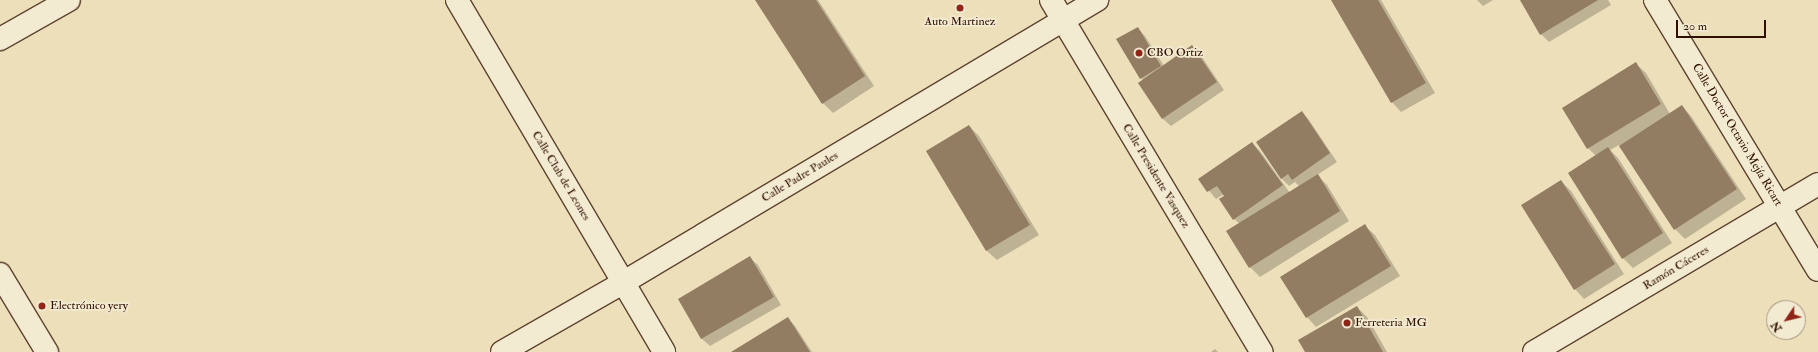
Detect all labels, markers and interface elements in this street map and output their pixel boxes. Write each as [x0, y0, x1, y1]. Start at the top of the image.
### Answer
marker: Auto Martinez [955, 3, 965, 13]
scale bar [1678, 12, 1768, 38]
place label: Auto Martinez [925, 15, 995, 29]
text: 20 m [1683, 19, 1707, 34]
place label: CBO Ortiz [1147, 46, 1203, 60]
marker: CBO Ortiz [1134, 48, 1144, 58]
street label: Calle Doctor Octavio Mejía Ricart [1689, 61, 1785, 209]
street label: Calle Presidente Vasquez [1119, 121, 1193, 231]
street label: Calle Club de Leones [529, 129, 593, 223]
street label: Calle Padre Paules [759, 148, 841, 206]
street label: Ramón Cáceres [1640, 243, 1712, 293]
place label: Electrónico yery [50, 299, 128, 313]
north arrow [1766, 300, 1806, 340]
marker: Electrónico yery [37, 301, 47, 311]
place label: Ferreteria MG [1355, 316, 1427, 330]
marker: Ferreteria MG [1342, 318, 1352, 328]
text: N [1768, 319, 1785, 334]

